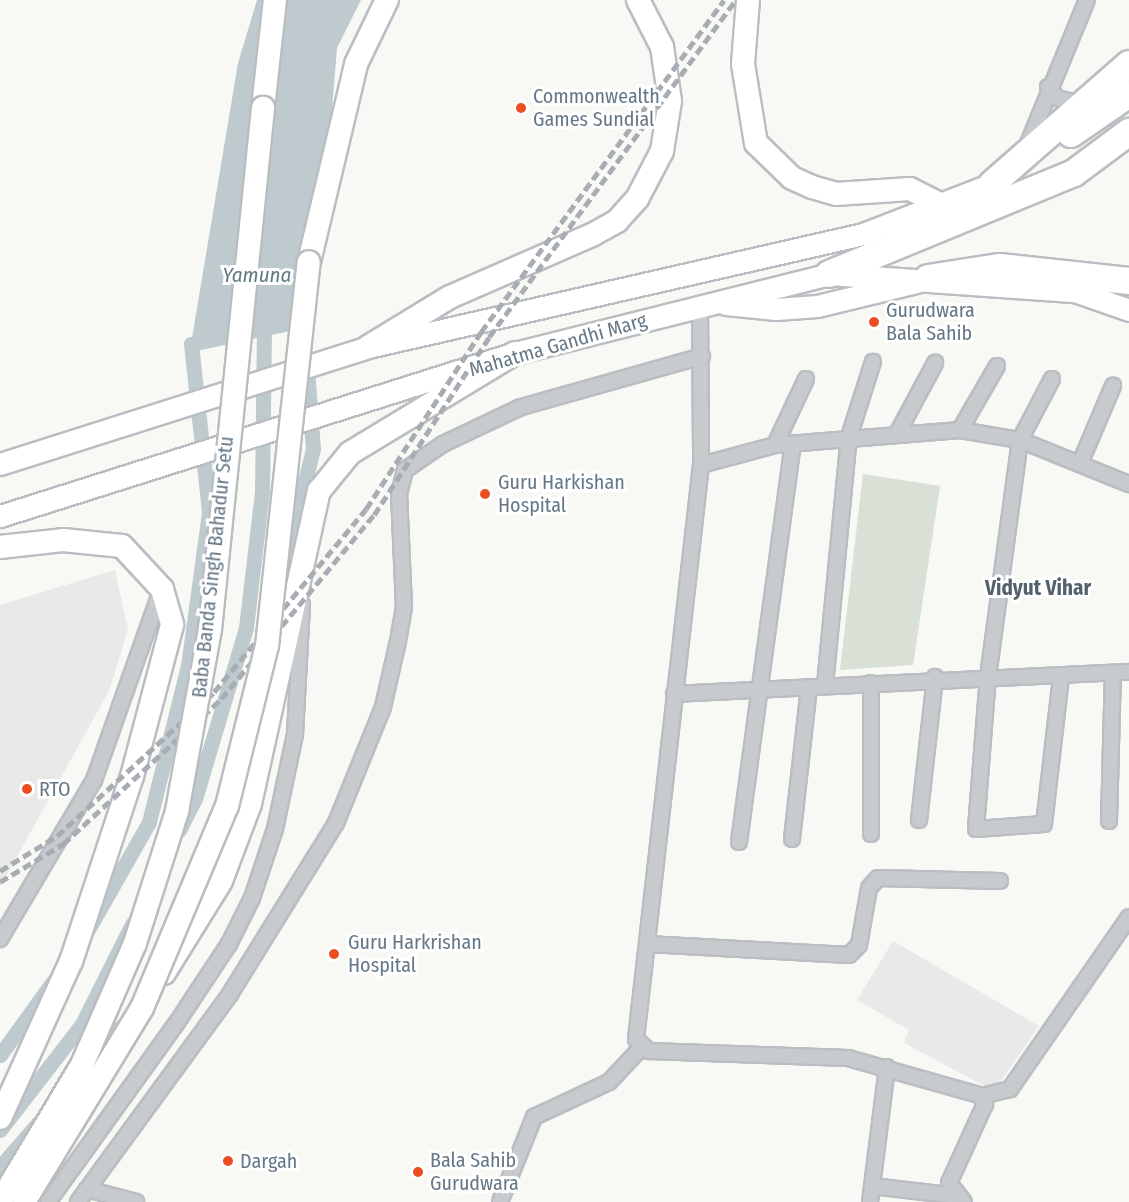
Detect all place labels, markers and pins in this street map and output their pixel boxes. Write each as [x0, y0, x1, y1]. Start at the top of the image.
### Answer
place label: Commonwealth Games Sundial [533, 84, 660, 131]
marker: Commonwealth Games Sundial [514, 101, 528, 115]
place label: Gurudwara Bala Sahib [886, 298, 975, 345]
marker: Gurudwara Bala Sahib [867, 315, 881, 329]
place label: Guru Harkishan Hospital [498, 470, 625, 517]
marker: Guru Harkishan Hospital [476, 485, 494, 503]
place label: RTO [39, 777, 71, 801]
marker: RTO [20, 782, 34, 796]
place label: Guru Harkrishan Hospital [348, 930, 482, 977]
marker: Guru Harkrishan Hospital [325, 945, 343, 963]
place label: Bala Sahib Gurudwara [430, 1148, 519, 1195]
place label: Dargah [240, 1149, 297, 1173]
marker: Dargah [221, 1154, 235, 1168]
marker: Bala Sahib Gurudwara [411, 1165, 425, 1179]

